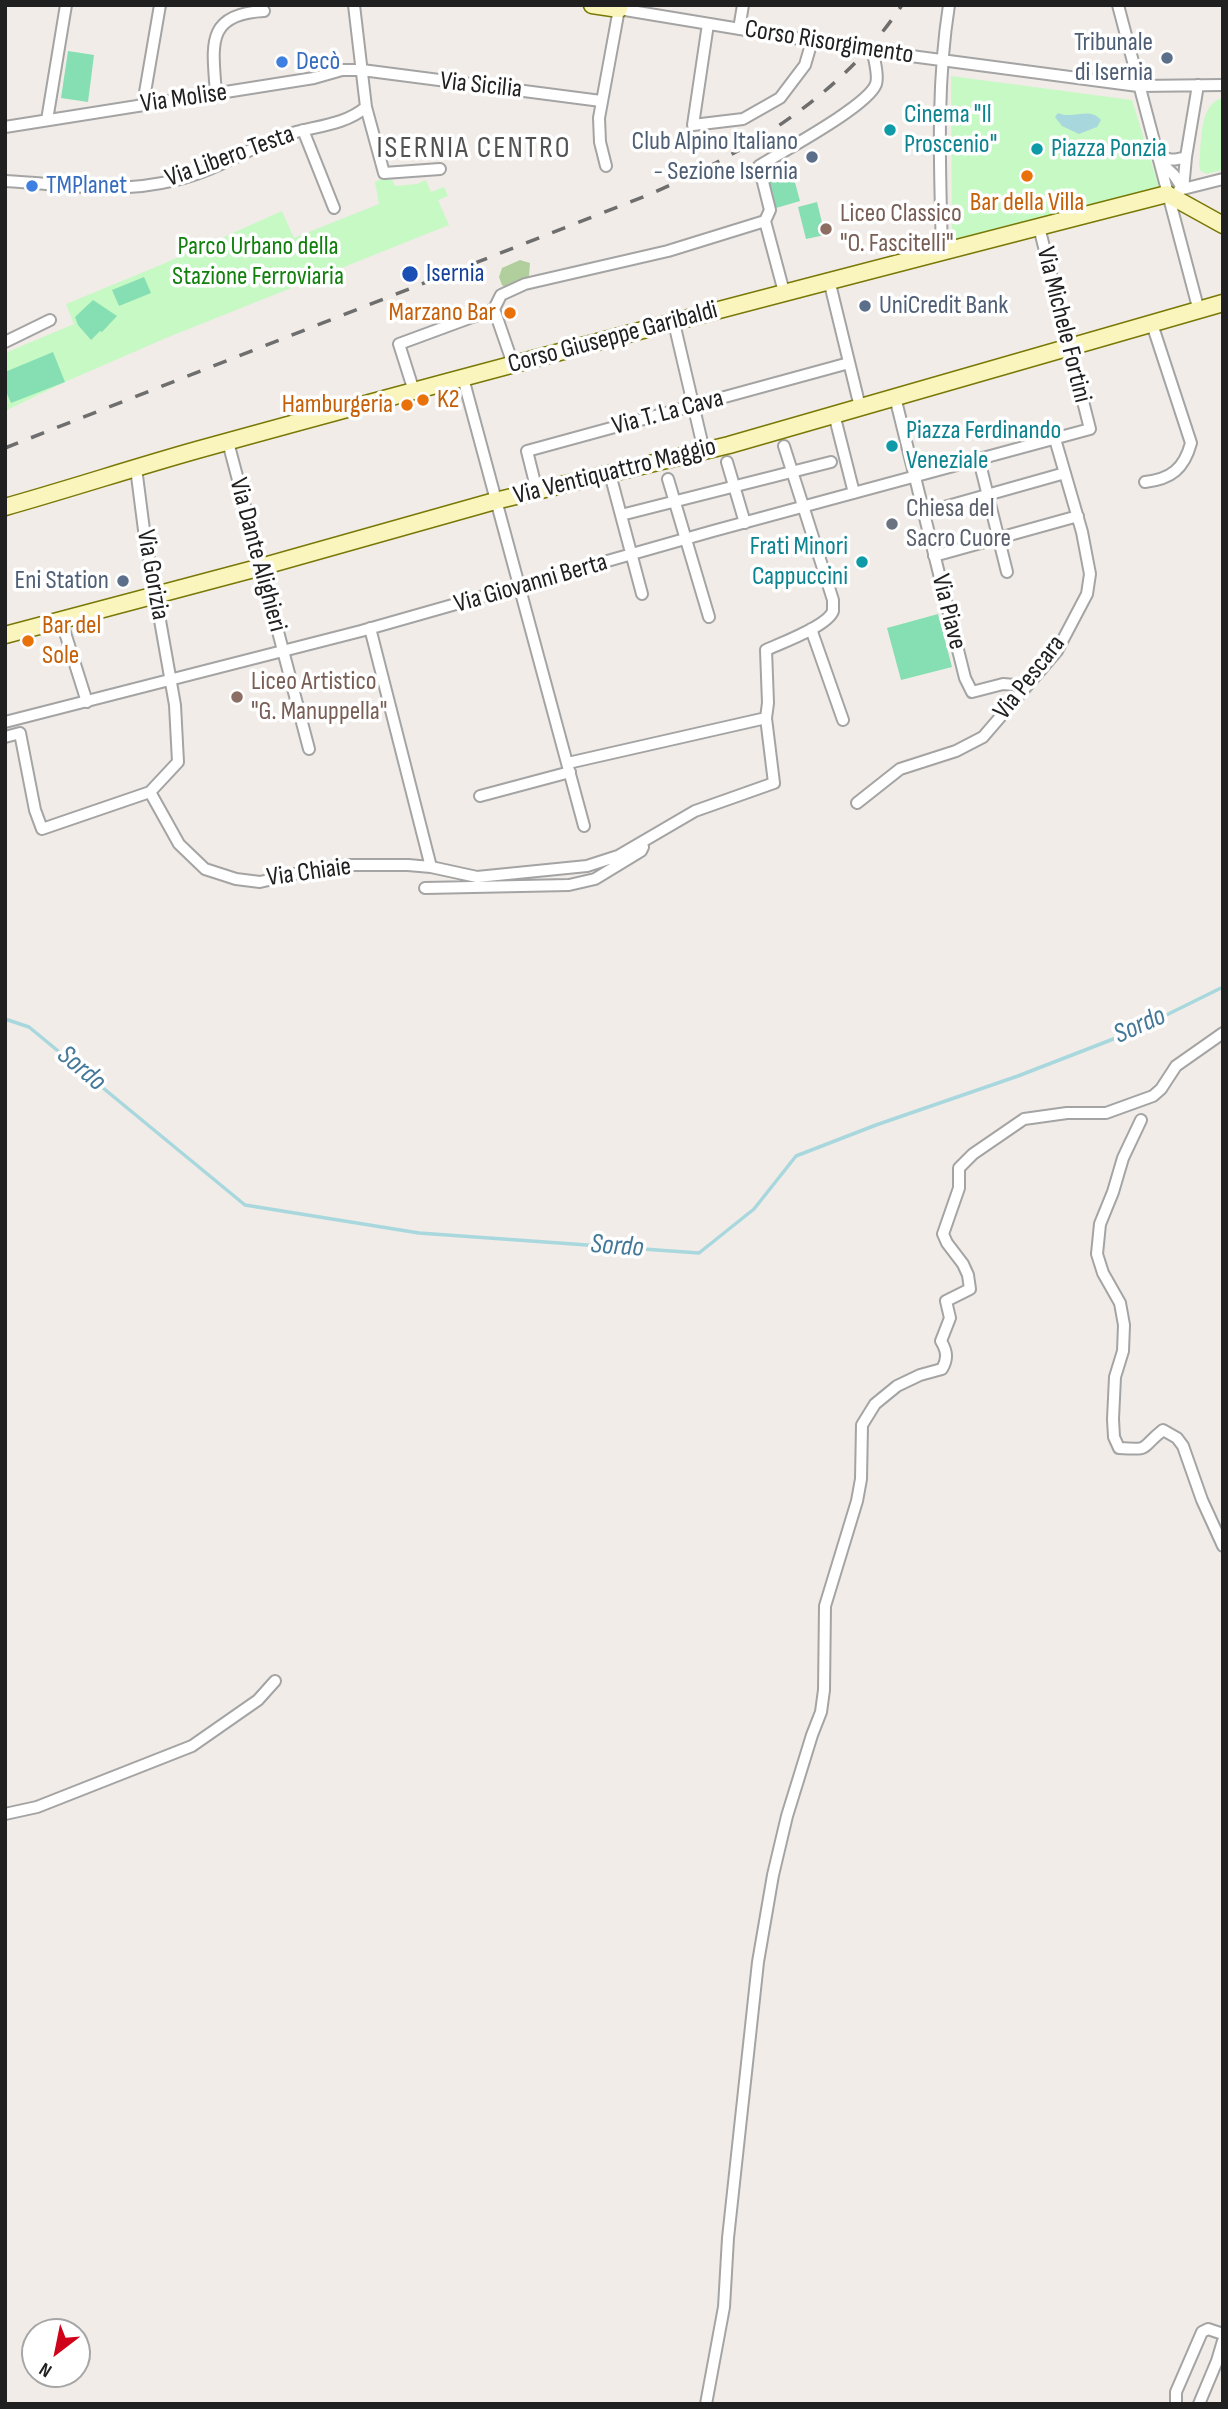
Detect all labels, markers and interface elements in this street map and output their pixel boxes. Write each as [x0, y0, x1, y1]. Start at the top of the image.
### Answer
street label: Corso Risorgimento [742, 14, 916, 72]
place label: Tribunale di Isernia [1074, 27, 1153, 88]
place label: Decò [296, 46, 340, 78]
marker: Tribunale di Isernia [1159, 50, 1175, 66]
marker: Decò [274, 54, 290, 70]
street label: Via Sicilia [439, 66, 523, 106]
street label: Via Molise [139, 78, 229, 120]
place label: Cinema "Il Proscenio" [904, 99, 997, 160]
street label: Via Libero Testa [161, 119, 299, 195]
marker: Cinema "Il Proscenio" [882, 122, 898, 138]
place label: Club Alpino Italiano - Sezione Isernia [632, 126, 798, 188]
district label: ISERNIA CENTRO [378, 131, 570, 167]
place label: Piazza Ponzia [1051, 133, 1167, 165]
marker: Piazza Ponzia [1029, 141, 1045, 157]
marker: Club Alpino Italiano - Sezione Isernia [804, 149, 820, 165]
marker: Bar della Villa [1019, 168, 1035, 184]
place label: TMPlanet [46, 170, 127, 202]
marker: TMPlanet [24, 178, 40, 194]
place label: Bar della Villa [970, 187, 1084, 219]
place label: Liceo Classico "O. Fascitelli" [840, 198, 962, 260]
marker: Liceo Classico "O. Fascitelli" [818, 221, 834, 237]
park label: Parco Urbano della Stazione Ferroviaria [172, 231, 344, 292]
street label: Via Michele Fortini [1029, 244, 1097, 406]
place label: Isernia [426, 258, 484, 290]
marker: Isernia [400, 264, 420, 284]
place label: UniCredit Bank [879, 290, 1008, 322]
street label: Corso Giuseppe Garibaldi [505, 295, 721, 381]
place label: Marzano Bar [389, 297, 496, 329]
marker: UniCredit Bank [857, 298, 873, 314]
marker: Marzano Bar [502, 305, 518, 321]
street label: Via T. La Cava [609, 383, 727, 443]
place label: K2 [437, 384, 460, 416]
place label: Hamburgeria [282, 389, 393, 421]
marker: K2 [415, 392, 431, 408]
marker: Hamburgeria [399, 397, 415, 413]
place label: Piazza Ferdinando Veneziale [906, 415, 1061, 476]
street label: Via Ventiquattro Maggio [511, 432, 719, 512]
marker: Piazza Ferdinando Veneziale [884, 438, 900, 454]
street label: Via Dante Alighieri [222, 475, 292, 635]
place label: Chiesa del Sacro Cuore [906, 493, 1011, 554]
marker: Chiesa del Sacro Cuore [884, 516, 900, 532]
street label: Via Gorizia [129, 527, 175, 623]
place label: Frati Minori Cappuccini [750, 531, 848, 592]
street label: Via Giovanni Berta [451, 547, 611, 621]
marker: Frati Minori Cappuccini [854, 554, 870, 570]
place label: Eni Station [15, 565, 109, 597]
street label: Via Piave [924, 571, 972, 653]
marker: Eni Station [115, 573, 131, 589]
place label: Bar del Sole [42, 610, 101, 672]
street label: Via Pescara [987, 630, 1073, 726]
marker: Bar del Sole [20, 633, 36, 649]
place label: Liceo Artistico "G. Manuppella" [251, 666, 387, 728]
marker: Liceo Artistico "G. Manuppella" [229, 689, 245, 705]
street label: Via Chiaie [265, 852, 353, 894]
water label: Sordo [1109, 1000, 1171, 1052]
water label: Sordo [50, 1039, 112, 1099]
water label: Sordo [589, 1228, 645, 1266]
north arrow [21, 2318, 91, 2388]
text: N [35, 2357, 56, 2382]

